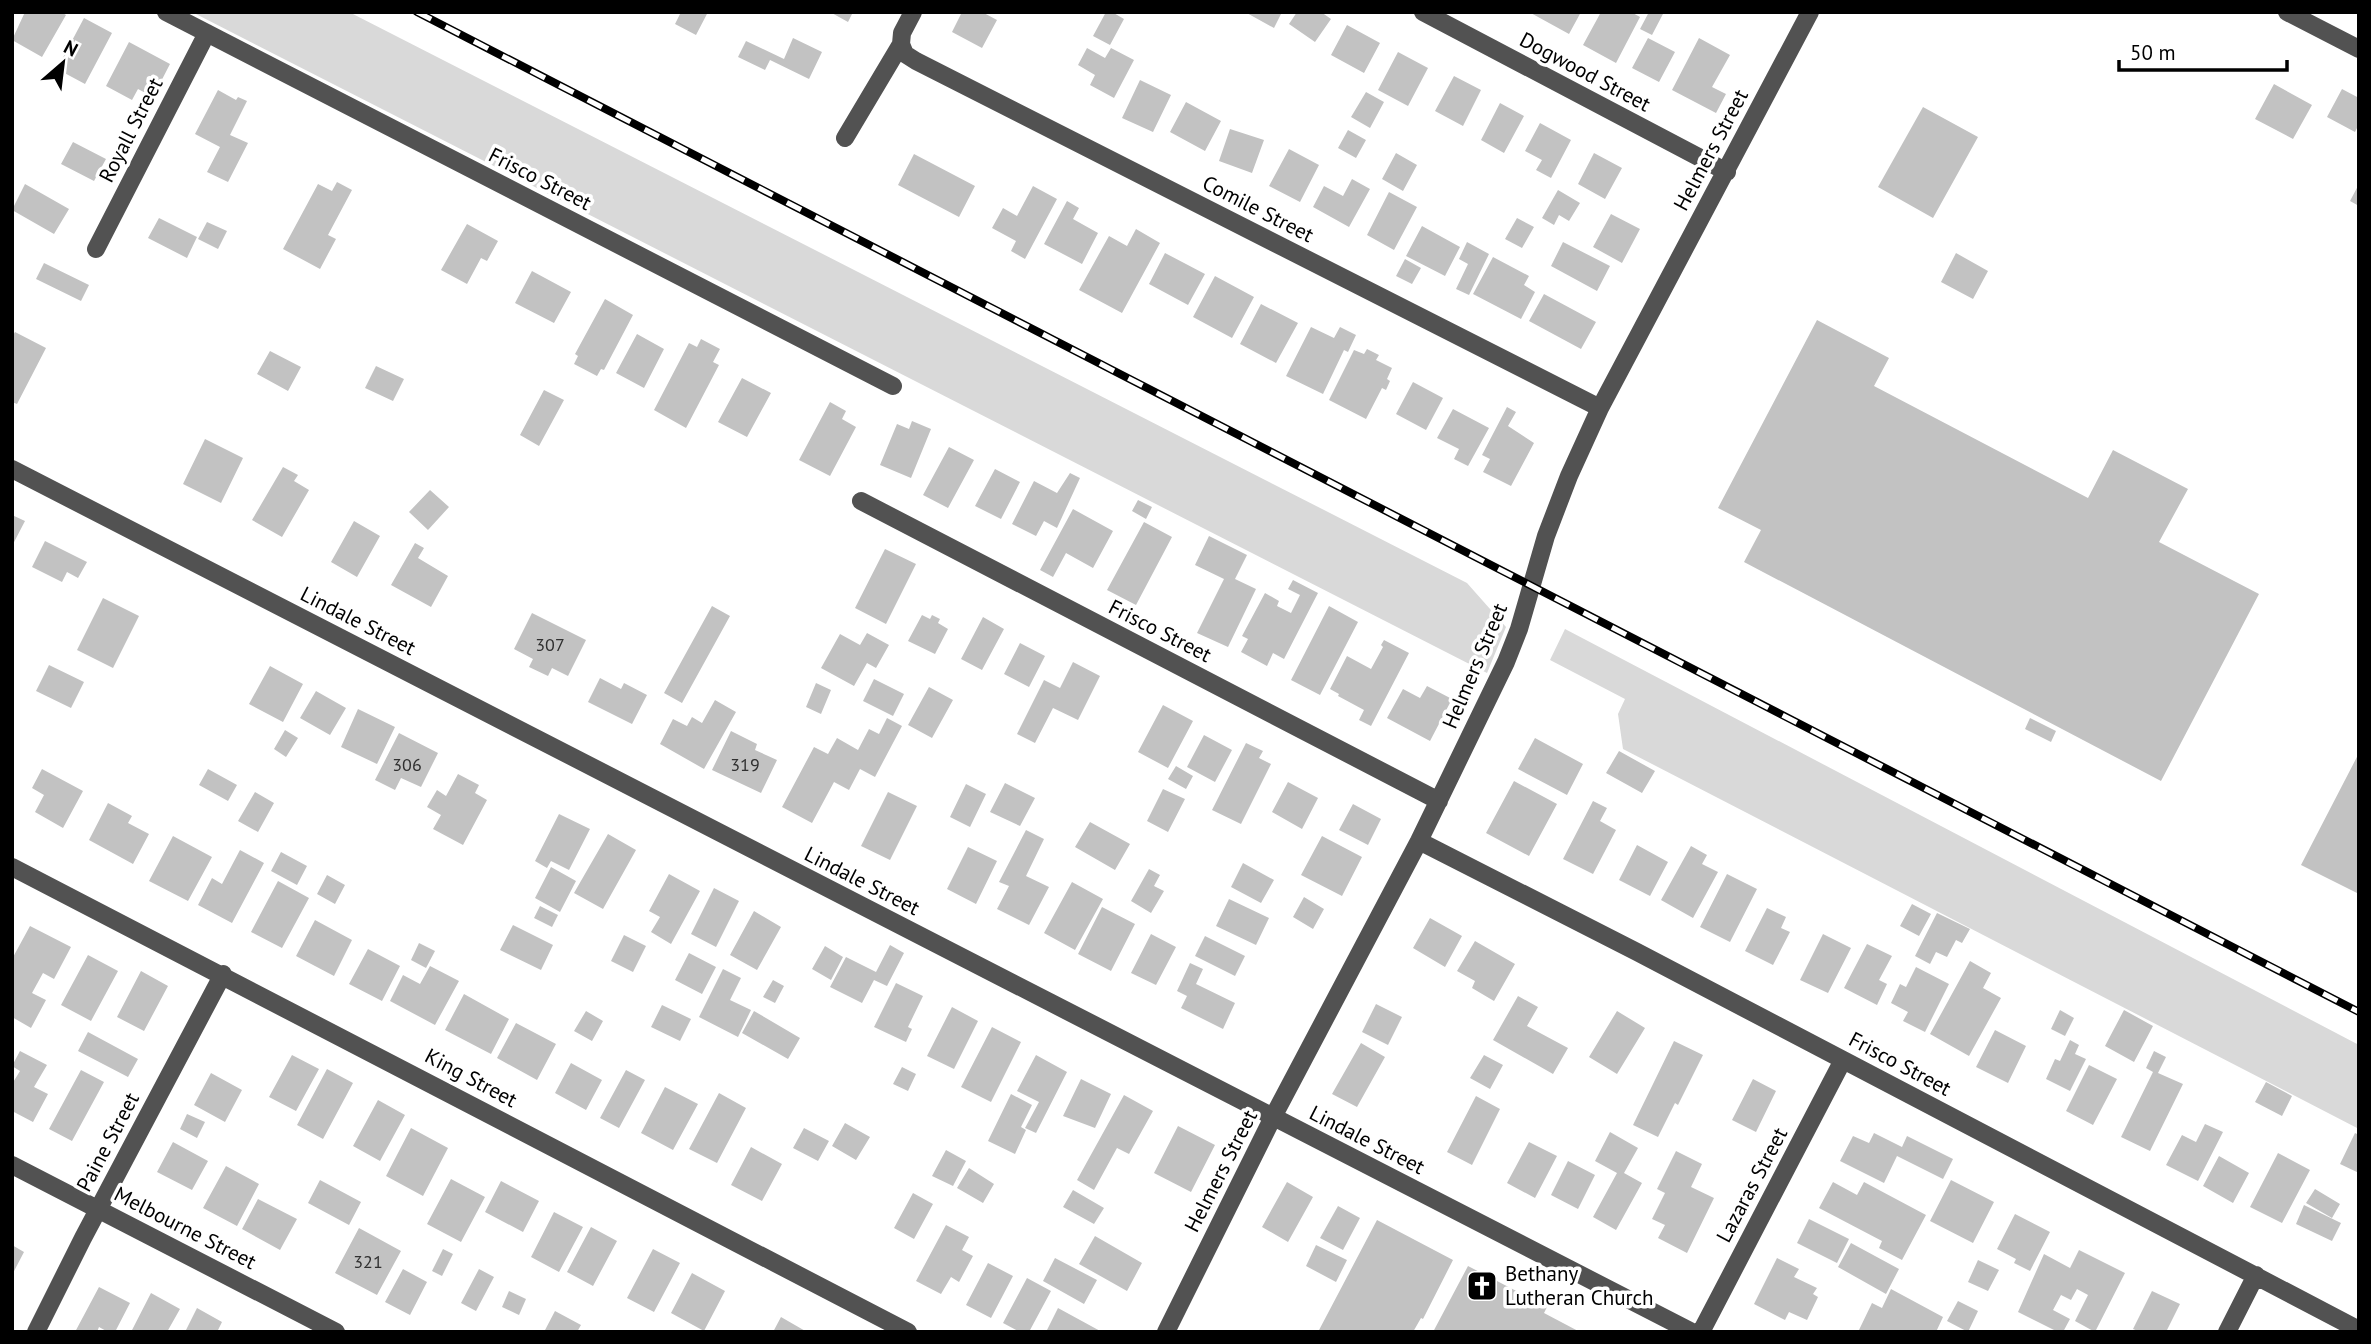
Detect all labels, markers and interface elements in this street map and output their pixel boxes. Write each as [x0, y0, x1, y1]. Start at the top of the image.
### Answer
street label: Dogwood Street [1515, 26, 1655, 117]
north arrow [28, 28, 98, 98]
scale bar [2119, 28, 2287, 72]
text: N [60, 34, 82, 62]
text: 50 m [2130, 39, 2176, 66]
street label: Royall Street [93, 73, 169, 187]
street label: Helmers Street [1667, 84, 1754, 215]
street label: Frisco Street [484, 141, 596, 216]
street label: Comile Street [1198, 169, 1318, 248]
street label: Lindale Street [296, 580, 420, 661]
street label: Frisco Street [1104, 593, 1216, 668]
street label: Helmers Street [1436, 599, 1513, 733]
house number: 307 [535, 633, 565, 656]
house number: 306 [392, 753, 422, 776]
house number: 319 [730, 753, 760, 776]
street label: Lindale Street [800, 840, 924, 921]
street label: Frisco Street [1844, 1025, 1956, 1102]
street label: King Street [421, 1042, 522, 1113]
street label: Paine Street [70, 1088, 145, 1196]
street label: Lindale Street [1305, 1099, 1429, 1180]
street label: Helmers Street [1178, 1105, 1263, 1237]
street label: Lazaras Street [1710, 1123, 1793, 1247]
street label: Melbourne Street [110, 1180, 261, 1275]
house number: 321 [353, 1250, 383, 1273]
place label: Bethany Lutheran Church [1505, 1260, 1654, 1311]
church icon: Bethany Lutheran Church [1465, 1269, 1499, 1303]

